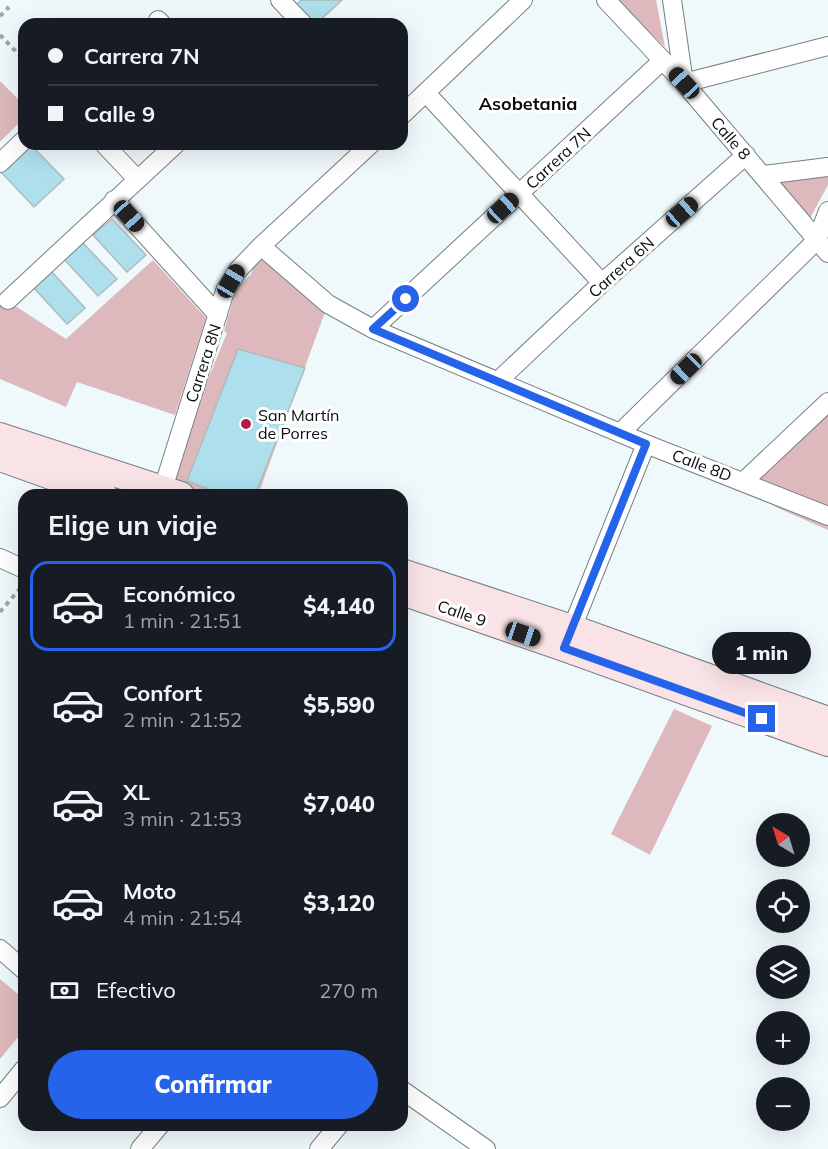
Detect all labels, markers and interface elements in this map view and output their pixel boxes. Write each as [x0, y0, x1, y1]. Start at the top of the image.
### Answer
text: Carrera 7N [84, 42, 200, 70]
car [665, 64, 703, 102]
district label: Asobetania [479, 92, 577, 115]
text: Calle 9 [84, 100, 155, 128]
street label: Calle 8 [707, 112, 755, 164]
street label: Carrera 7N [521, 123, 595, 193]
car [484, 189, 522, 227]
car [663, 193, 701, 231]
car [110, 197, 148, 235]
street label: Carrera 6N [584, 232, 658, 302]
car [214, 261, 248, 301]
route start [392, 285, 419, 312]
street label: Carrera 8N [181, 321, 225, 405]
car [667, 350, 705, 388]
place label: San Martín de Porres [258, 405, 339, 443]
marker: San Martín de Porres [239, 417, 253, 431]
street label: Calle 8D [669, 444, 735, 486]
text: Elige un viaje [48, 508, 217, 542]
icon: car [51, 579, 105, 633]
text: Económico [123, 580, 236, 608]
text: $4,140 [303, 592, 375, 620]
street label: Calle 9 [435, 595, 489, 631]
text: 1 min · 21:51 [123, 608, 242, 633]
car [503, 620, 543, 648]
callout: 1 min [712, 632, 812, 674]
text: 1 min [735, 640, 788, 665]
icon: car [51, 678, 105, 732]
text: Confort [123, 679, 202, 707]
text: $5,590 [303, 691, 375, 719]
route end [748, 705, 775, 732]
text: 2 min · 21:52 [123, 707, 242, 732]
icon: car [51, 777, 105, 831]
text: XL [123, 778, 150, 806]
text: $7,040 [303, 790, 375, 818]
text: 3 min · 21:53 [123, 806, 242, 831]
north arrow [756, 813, 810, 867]
map controls [756, 813, 810, 1131]
icon: car [51, 876, 105, 930]
text: Moto [123, 877, 176, 905]
button: locate [756, 879, 810, 933]
text: $3,120 [303, 889, 375, 917]
text: 4 min · 21:54 [123, 905, 242, 930]
button: layers [756, 945, 810, 999]
icon: cash [48, 974, 81, 1007]
text: Efectivo [96, 976, 176, 1004]
text: 270 m [319, 978, 378, 1003]
button: + [756, 1011, 810, 1065]
button: Confirmar [48, 1050, 378, 1119]
button: − [756, 1077, 810, 1131]

